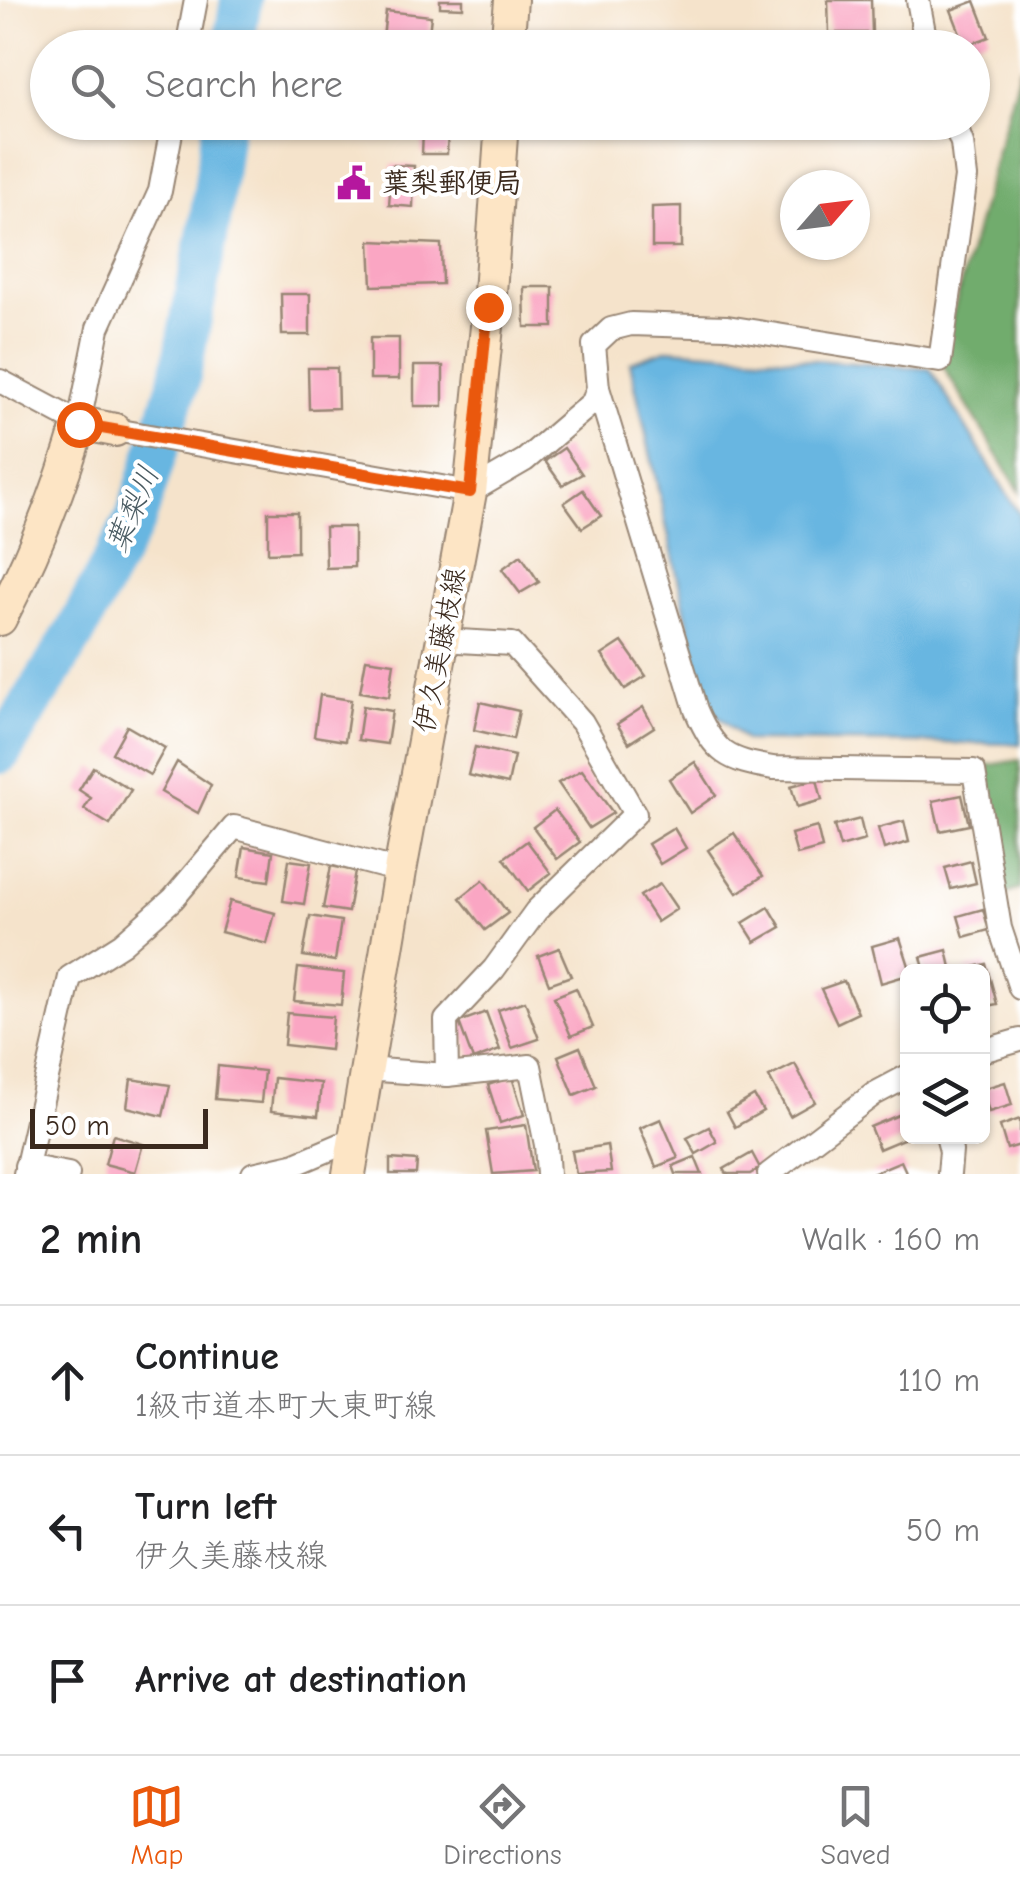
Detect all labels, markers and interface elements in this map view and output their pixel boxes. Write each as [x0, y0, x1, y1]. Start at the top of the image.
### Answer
search box [30, 30, 990, 140]
icon: search [65, 58, 120, 113]
text: Search here [145, 63, 343, 107]
public building icon: 葉梨郵便局 [335, 164, 373, 202]
place label: 葉梨郵便局 [382, 167, 522, 199]
north arrow [780, 170, 870, 260]
route end [466, 285, 512, 331]
route start [57, 402, 103, 448]
water label: 葉梨川 [99, 461, 167, 557]
street label: 伊久美藤枝線 [408, 564, 472, 736]
map controls [900, 964, 990, 1144]
button: locate [900, 964, 990, 1054]
button: layers [900, 1054, 990, 1144]
scale bar [30, 1104, 208, 1148]
text: 50 m [45, 1110, 110, 1142]
text: 2 min [40, 1215, 142, 1264]
text: Walk · 160 m [802, 1221, 980, 1258]
text: Continue [135, 1335, 279, 1379]
icon: ahead [40, 1353, 95, 1408]
text: 110 m [898, 1362, 980, 1399]
text: 1級市道本町大東町線 [135, 1387, 436, 1424]
text: Turn left [135, 1485, 276, 1529]
icon: left [40, 1503, 95, 1558]
text: 50 m [906, 1512, 980, 1549]
text: 伊久美藤枝線 [135, 1537, 327, 1574]
icon: arrive [40, 1653, 95, 1708]
text: Arrive at destination [135, 1658, 467, 1702]
tab: Map [129, 1779, 184, 1871]
tab: Directions [443, 1779, 562, 1871]
tab: Saved [821, 1779, 891, 1871]

